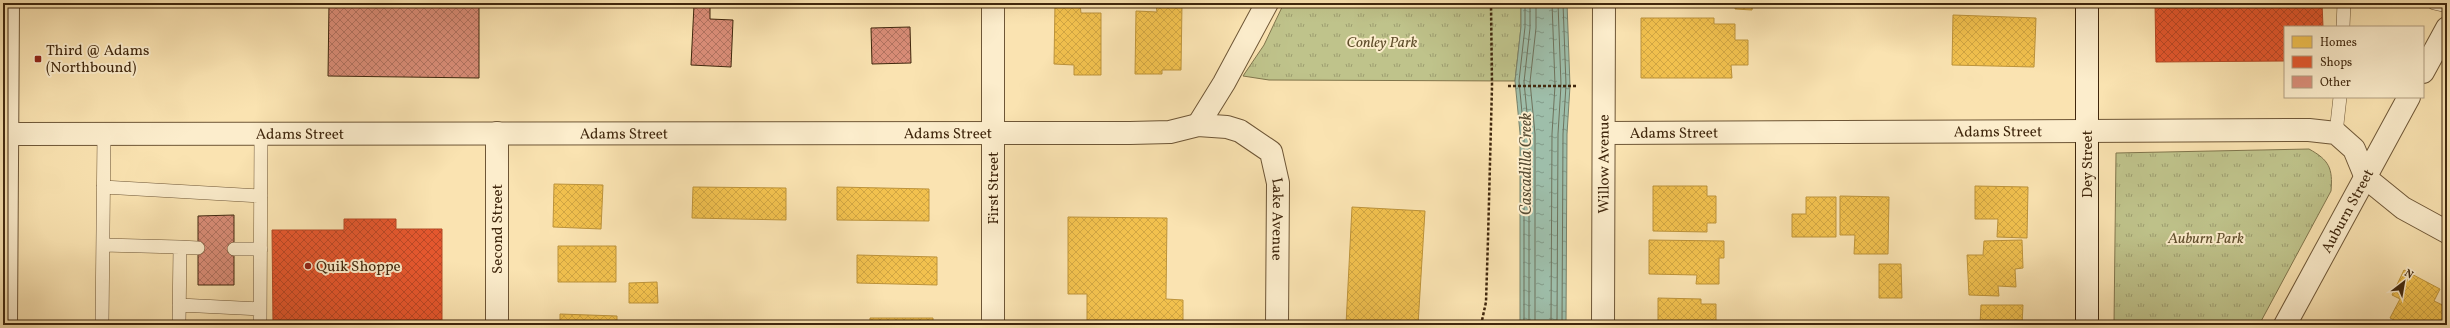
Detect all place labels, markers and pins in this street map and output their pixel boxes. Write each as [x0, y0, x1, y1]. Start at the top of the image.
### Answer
place label: Third @ Adams (Northbound) [46, 41, 150, 79]
marker: Third @ Adams (Northbound) [33, 54, 43, 64]
place label: Quik Shoppe [316, 257, 401, 278]
marker: Quik Shoppe [303, 261, 313, 271]

